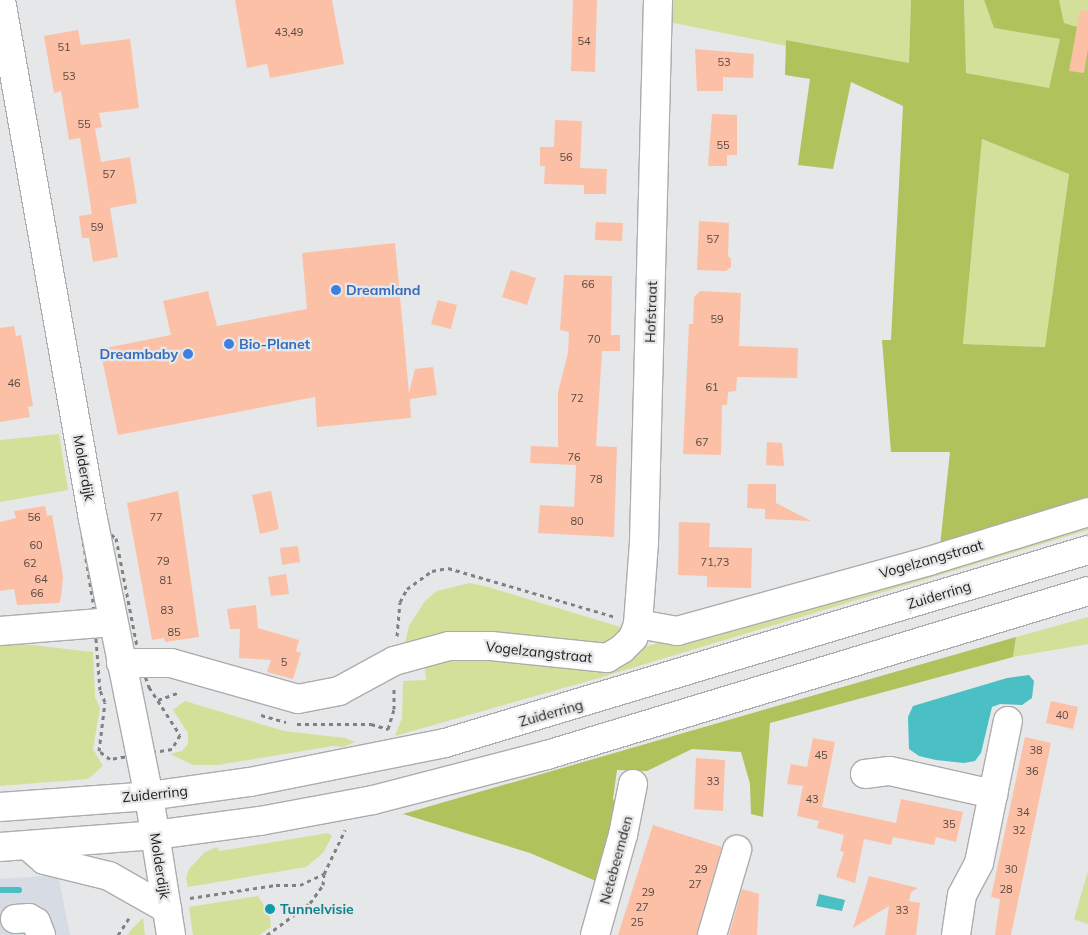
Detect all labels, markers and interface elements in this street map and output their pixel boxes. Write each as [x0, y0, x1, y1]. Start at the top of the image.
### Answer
house number: 43,49 [275, 25, 303, 39]
house number: 54 [577, 34, 591, 48]
house number: 51 [57, 40, 71, 54]
house number: 53 [717, 55, 731, 69]
house number: 53 [62, 69, 76, 83]
house number: 55 [77, 117, 91, 131]
house number: 55 [716, 138, 730, 152]
house number: 56 [559, 150, 573, 164]
house number: 57 [102, 167, 116, 181]
house number: 59 [90, 220, 104, 234]
house number: 57 [706, 232, 720, 246]
house number: 66 [581, 277, 595, 291]
street label: Hofstraat [642, 281, 660, 343]
place label: Dreamland [346, 282, 420, 298]
marker: Dreamland [330, 284, 342, 296]
house number: 59 [710, 312, 724, 326]
house number: 70 [587, 332, 601, 346]
place label: Bio-Planet [239, 336, 310, 352]
marker: Bio-Planet [223, 338, 235, 350]
place label: Dreambaby [100, 346, 178, 362]
marker: Dreambaby [182, 348, 194, 360]
house number: 46 [7, 376, 21, 390]
house number: 61 [705, 380, 719, 394]
house number: 72 [570, 391, 584, 405]
street label: Molderdijk [70, 434, 98, 502]
house number: 67 [695, 435, 709, 449]
house number: 76 [567, 450, 581, 464]
house number: 78 [589, 472, 603, 486]
house number: 56 [27, 510, 41, 524]
house number: 77 [149, 510, 163, 524]
house number: 80 [570, 514, 584, 528]
street label: Vogelzangstraat [877, 536, 985, 582]
house number: 60 [29, 538, 43, 552]
house number: 79 [156, 554, 170, 568]
house number: 71,73 [701, 555, 729, 569]
house number: 62 [23, 556, 37, 570]
house number: 64 [34, 572, 48, 586]
house number: 81 [159, 573, 173, 587]
street label: Zuiderring [905, 577, 973, 613]
house number: 66 [30, 586, 44, 600]
house number: 83 [160, 603, 174, 617]
house number: 85 [167, 625, 181, 639]
street label: Vogelzangstraat [485, 638, 593, 666]
house number: 5 [281, 655, 287, 669]
street label: Zuiderring [517, 696, 585, 730]
house number: 40 [1055, 708, 1069, 722]
house number: 38 [1029, 743, 1043, 757]
house number: 45 [814, 748, 828, 762]
house number: 36 [1025, 764, 1039, 778]
house number: 33 [706, 774, 720, 788]
street label: Zuiderring [121, 782, 189, 806]
house number: 43 [805, 792, 819, 806]
house number: 34 [1016, 805, 1030, 819]
street label: Netebeemden [596, 814, 636, 906]
house number: 35 [942, 817, 956, 831]
house number: 32 [1012, 823, 1026, 837]
street label: Molderdijk [146, 832, 174, 900]
house number: 29 [694, 862, 708, 876]
house number: 30 [1004, 862, 1018, 876]
house number: 27 [688, 877, 702, 891]
house number: 28 [999, 882, 1013, 896]
house number: 29 [641, 885, 655, 899]
house number: 27 [635, 900, 649, 914]
place label: Tunnelvisie [280, 901, 354, 917]
marker: Tunnelvisie [264, 903, 276, 915]
house number: 33 [895, 903, 909, 917]
house number: 25 [630, 915, 644, 929]

